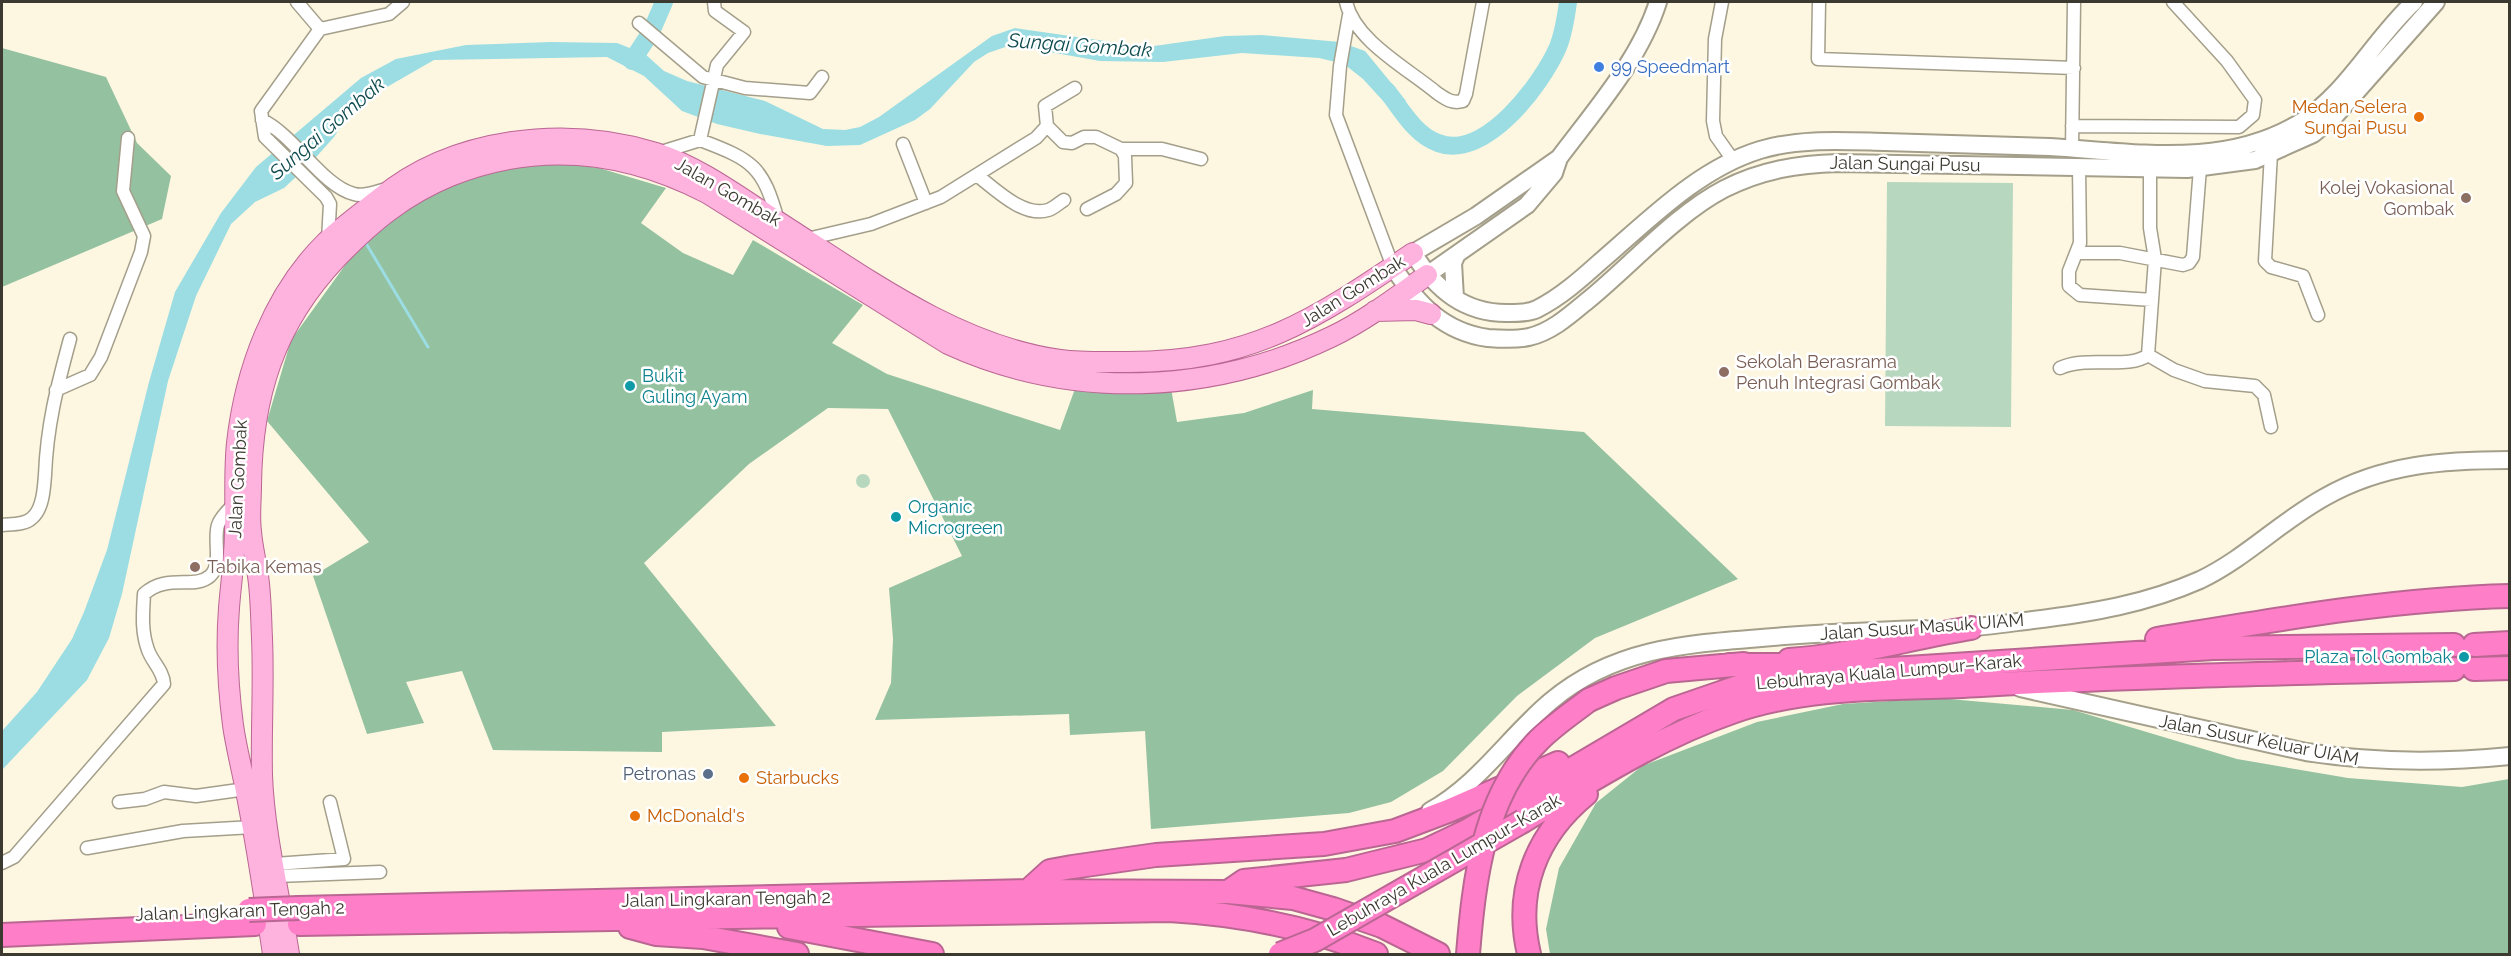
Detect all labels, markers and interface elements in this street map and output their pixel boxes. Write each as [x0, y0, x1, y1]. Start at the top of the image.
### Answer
water label: Sungai Gombak [1006, 28, 1153, 62]
place label: 99 Speedmart [1611, 56, 1730, 77]
marker: 99 Speedmart [1592, 60, 1606, 74]
water label: Sungai Gombak [264, 71, 390, 185]
place label: Medan Selera Sungai Pusu [2292, 96, 2407, 138]
marker: Medan Selera Sungai Pusu [2412, 110, 2426, 124]
street label: Jalan Sungai Pusu [1829, 152, 1981, 175]
street label: Jalan Gombak [672, 153, 785, 231]
place label: Kolej Vokasional Gombak [2319, 177, 2454, 219]
marker: Kolej Vokasional Gombak [2459, 191, 2473, 205]
street label: Jalan Gombak [1297, 250, 1409, 331]
place label: Sekolah Berasrama Penuh Integrasi Gombak [1736, 351, 1941, 393]
place label: Bukit Guling Ayam [642, 365, 747, 407]
marker: Sekolah Berasrama Penuh Integrasi Gombak [1717, 365, 1731, 379]
marker: Bukit Guling Ayam [623, 379, 637, 393]
street label: Jalan Gombak [224, 419, 251, 539]
place label: Organic Microgreen [908, 496, 1003, 538]
marker: Organic Microgreen [889, 510, 903, 524]
place label: Tabika Kemas [207, 556, 322, 577]
marker: Tabika Kemas [188, 560, 202, 574]
street label: Jalan Susur Masuk UIAM [1819, 609, 2025, 644]
place label: Plaza Tol Gombak [2304, 646, 2452, 667]
street label: Lebuhraya Kuala Lumpur–Karak [1755, 649, 2023, 694]
marker: Plaza Tol Gombak [2457, 650, 2471, 664]
street label: Jalan Susur Keluar UIAM [2157, 710, 2361, 769]
place label: Petronas [623, 763, 696, 784]
marker: Petronas [701, 767, 715, 781]
place label: Starbucks [756, 767, 839, 788]
marker: Starbucks [737, 771, 751, 785]
street label: Lebuhraya Kuala Lumpur–Karak [1323, 789, 1565, 940]
place label: McDonald's [647, 805, 745, 826]
marker: McDonald's [628, 809, 642, 823]
street label: Jalan Lingkaran Tengah 2 [621, 886, 831, 911]
street label: Jalan Lingkaran Tengah 2 [135, 896, 345, 925]

